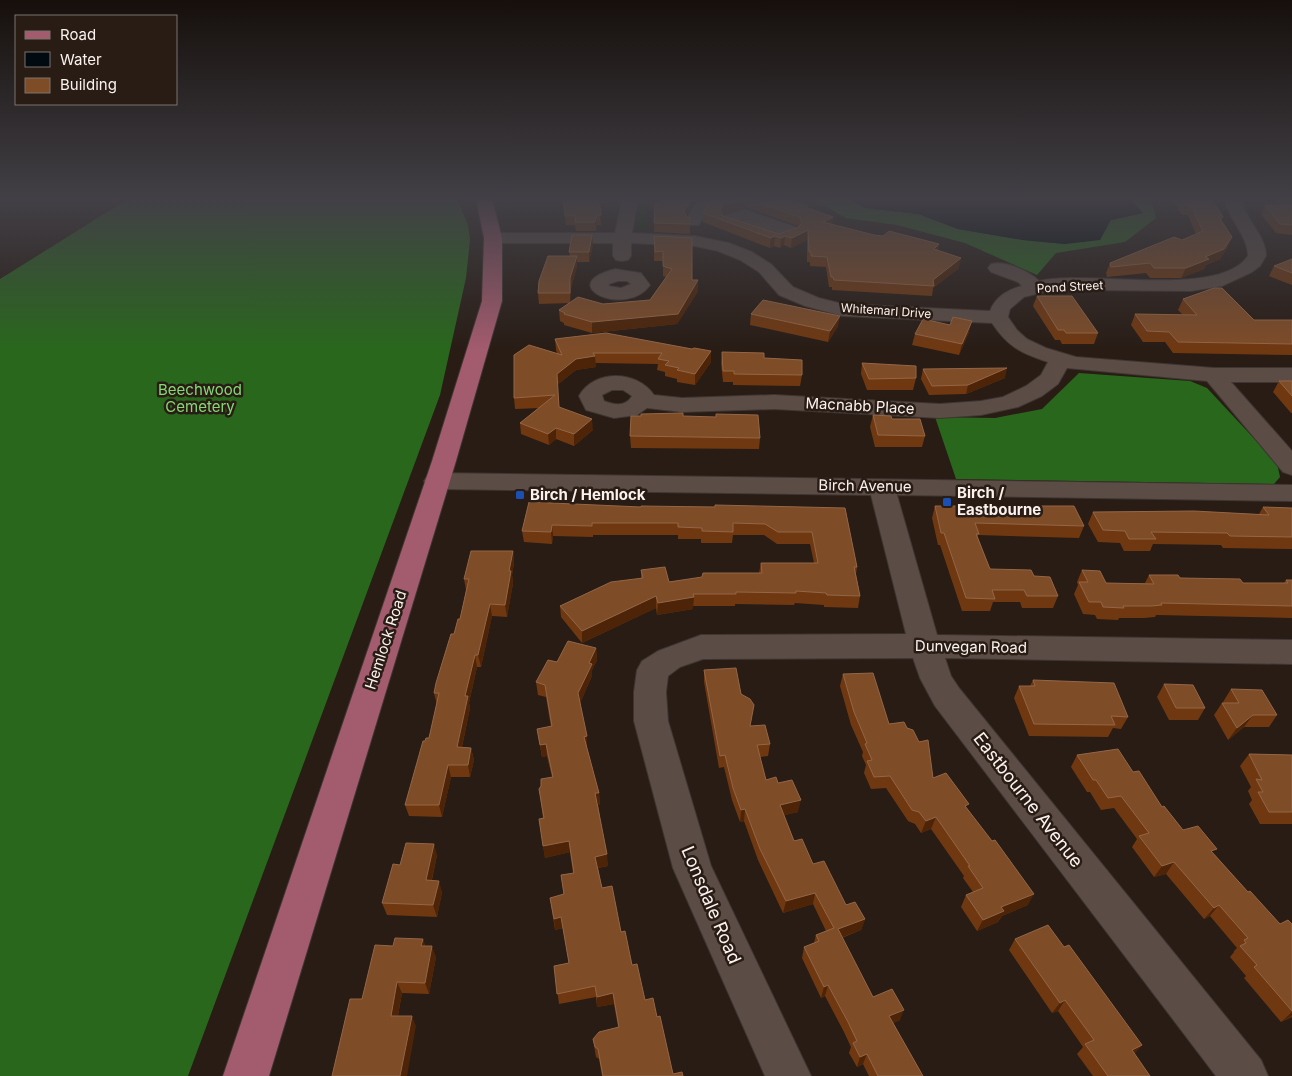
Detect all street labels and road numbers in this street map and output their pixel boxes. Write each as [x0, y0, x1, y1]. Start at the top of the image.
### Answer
street label: Pond Street [1036, 277, 1104, 296]
street label: Whitemarl Drive [840, 300, 932, 321]
street label: Macnabb Place [805, 393, 915, 418]
street label: Birch Avenue [818, 475, 912, 496]
street label: Hemlock Road [361, 588, 410, 692]
street label: Dunvegan Road [915, 636, 1027, 657]
street label: Eastbourne Avenue [969, 728, 1088, 871]
street label: Lonsdale Road [677, 843, 746, 967]

